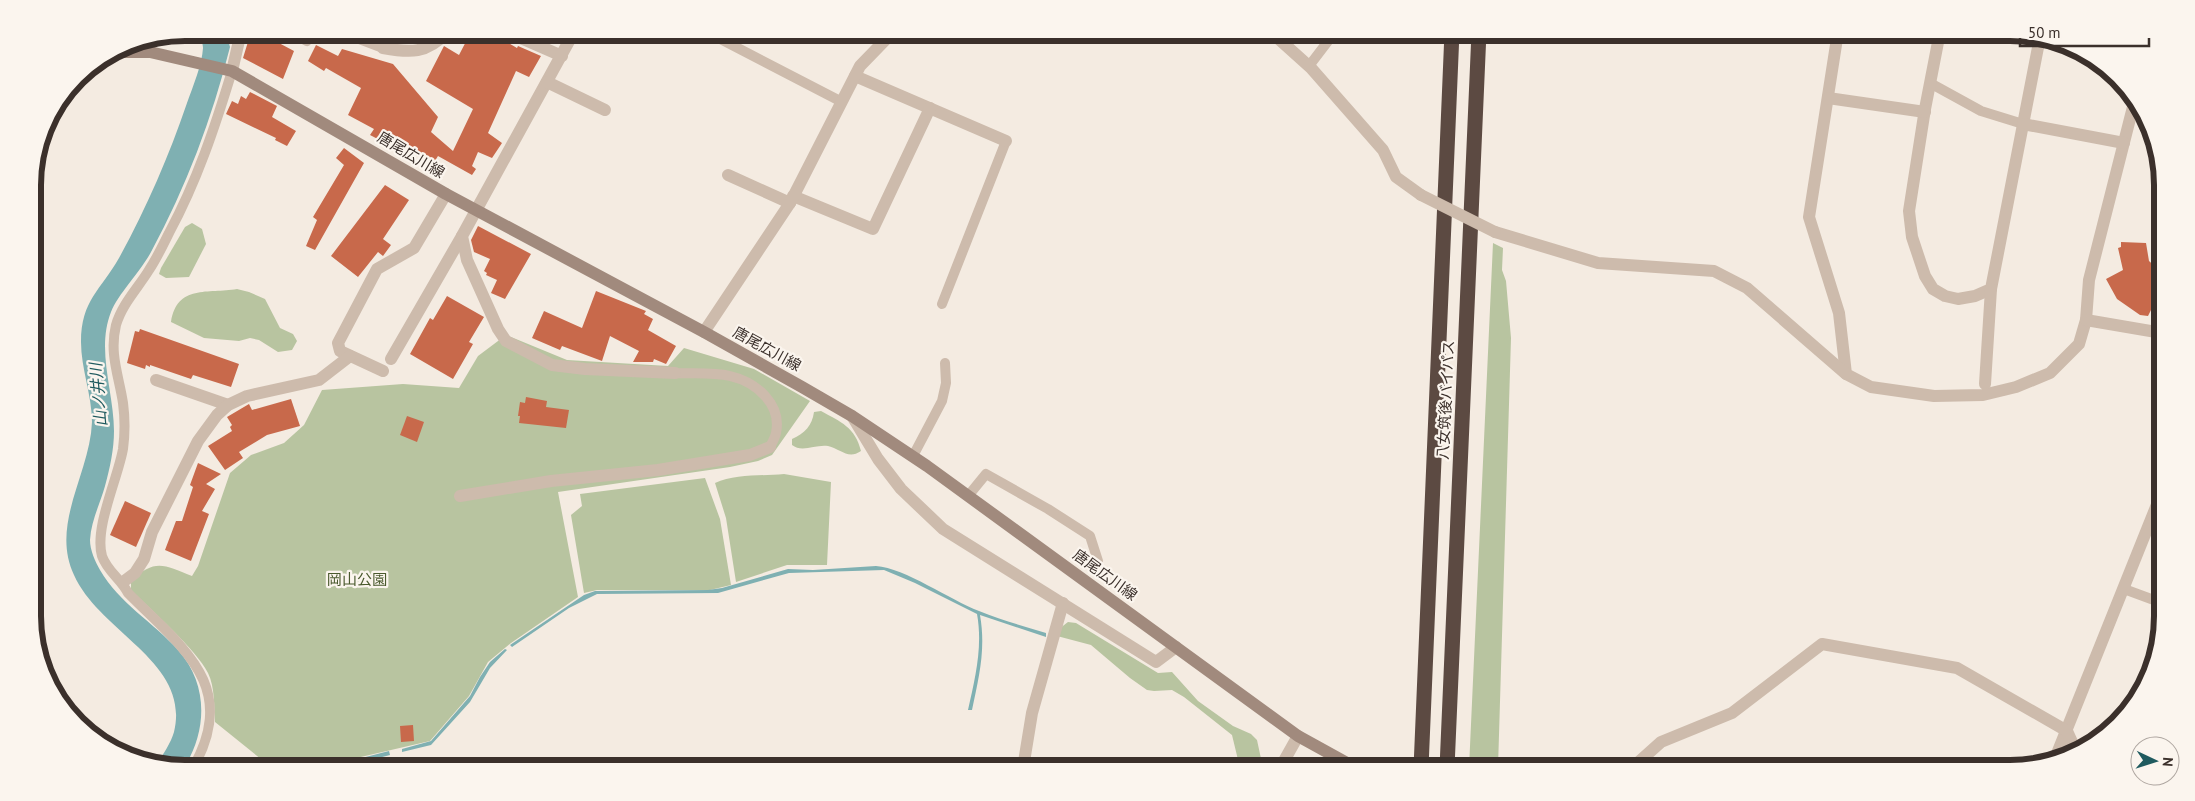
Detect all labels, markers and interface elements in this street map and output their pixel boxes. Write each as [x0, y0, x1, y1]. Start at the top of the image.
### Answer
scale bar [2020, 15, 2149, 47]
text: 50 m [2028, 23, 2061, 42]
street label: 唐尾広川線 [374, 127, 448, 182]
street label: 唐尾広川線 [730, 322, 805, 375]
street label: 八女筑後バイパス [1433, 340, 1458, 460]
water label: 山ノ井川 [85, 360, 111, 428]
street label: 唐尾広川線 [1069, 545, 1141, 604]
park label: 岡山公園 [327, 570, 387, 589]
north arrow [2130, 736, 2180, 786]
text: N [2159, 757, 2177, 767]

